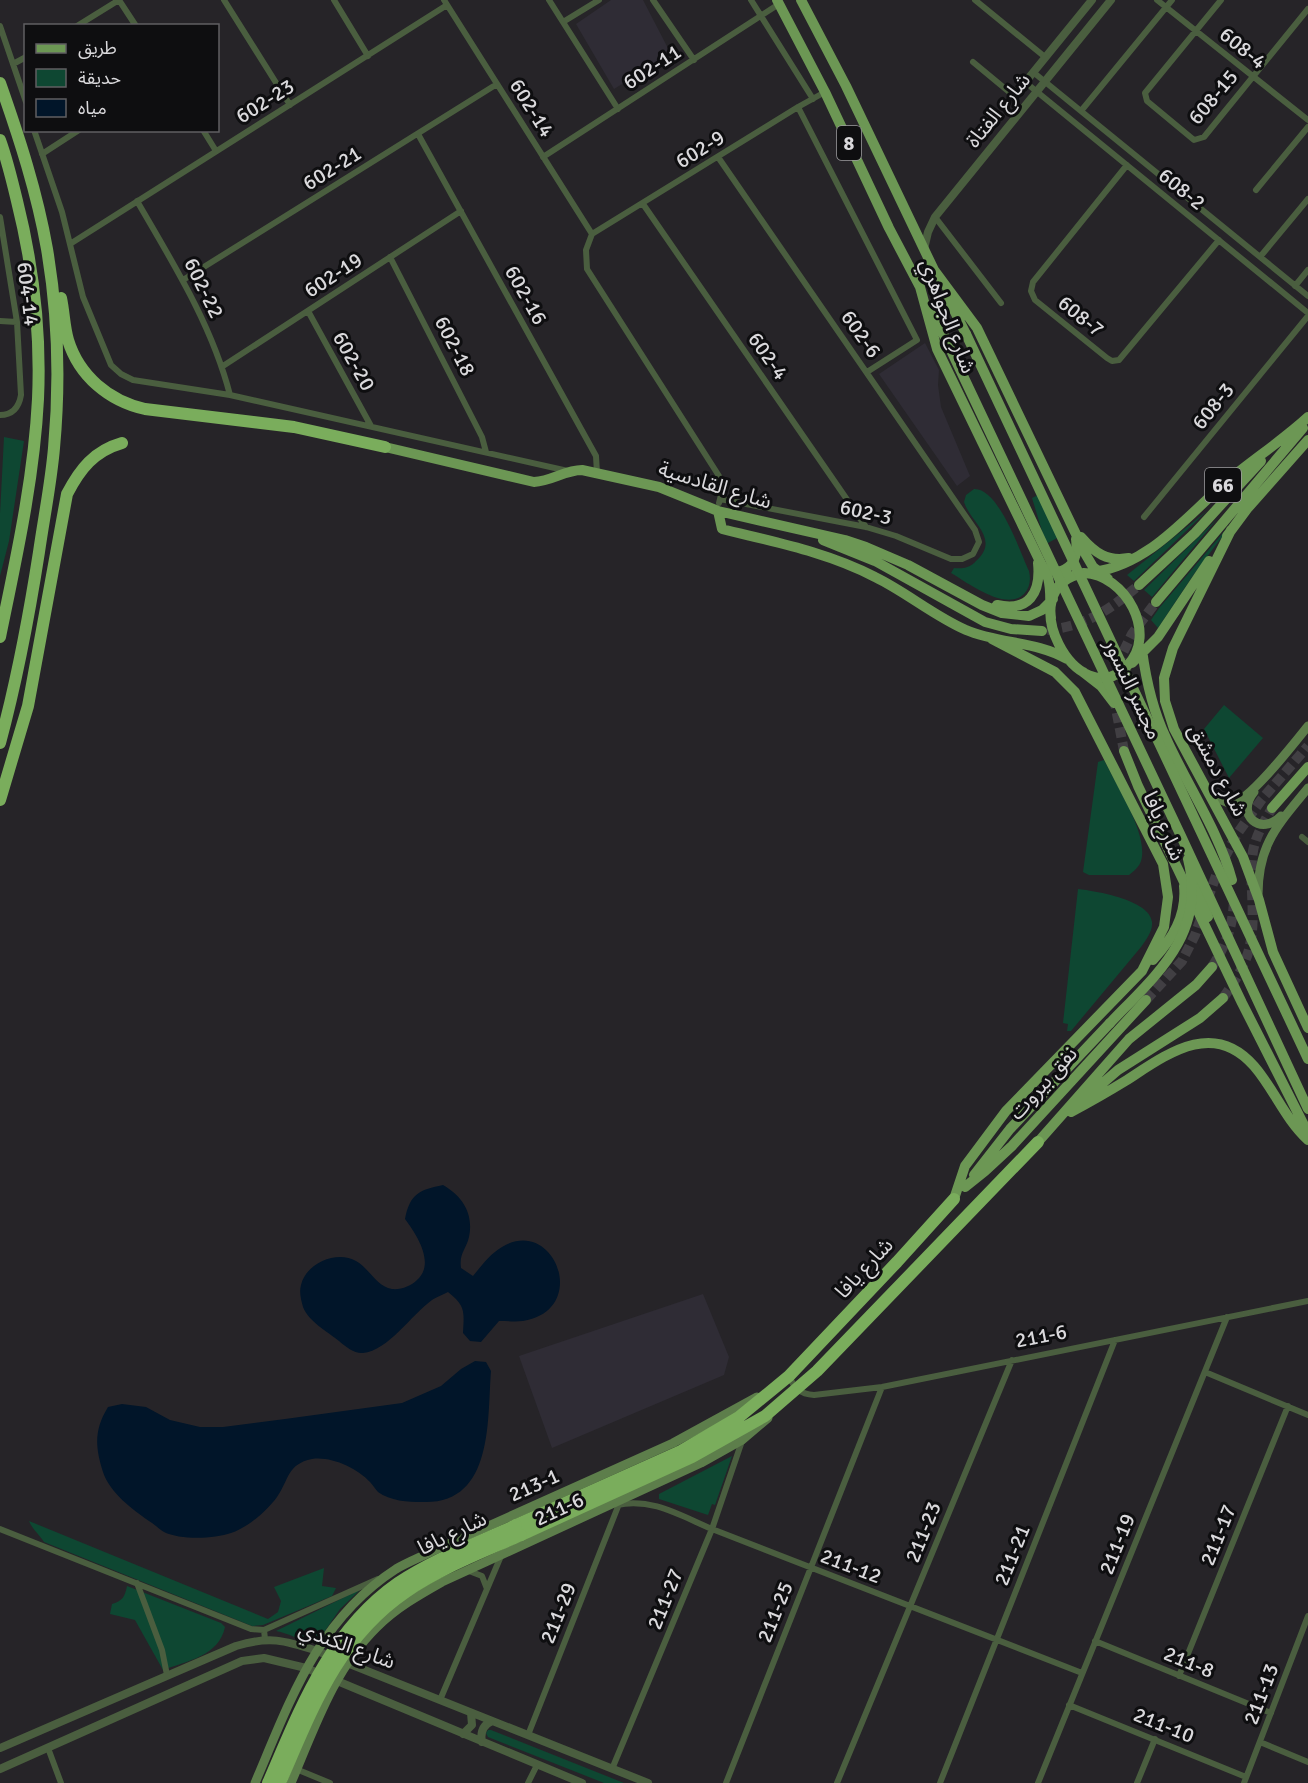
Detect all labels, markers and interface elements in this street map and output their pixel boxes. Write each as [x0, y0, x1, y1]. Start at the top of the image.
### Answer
street label: 608-4 [1214, 21, 1272, 75]
legend [24, 24, 219, 132]
text: طريق [78, 37, 117, 59]
street label: 602-11 [618, 39, 686, 95]
street label: 608-15 [1182, 64, 1244, 130]
text: حديقة [78, 67, 121, 89]
street label: شارع الفتاة [960, 67, 1038, 154]
street label: 602-23 [231, 73, 299, 129]
street label: 602-14 [504, 74, 560, 142]
text: مياه [78, 97, 107, 119]
street label: 602-9 [671, 124, 729, 174]
road number: 8 [837, 126, 861, 160]
street label: 602-21 [298, 140, 366, 196]
street label: 608-2 [1153, 162, 1211, 216]
street label: 602-19 [299, 247, 367, 303]
street label: 602-22 [178, 254, 230, 322]
street label: شارع الجواهري [912, 255, 982, 378]
street label: 604-14 [11, 261, 45, 327]
street label: 602-16 [499, 261, 553, 329]
street label: 608-7 [1053, 290, 1109, 342]
street label: 602-6 [835, 305, 887, 363]
street label: 602-18 [429, 312, 481, 380]
street label: 602-20 [327, 327, 381, 395]
street label: 602-4 [742, 327, 794, 385]
street label: 608-3 [1186, 377, 1240, 435]
street label: شارع القادسية [655, 455, 775, 516]
road number: 66 [1205, 468, 1241, 502]
street label: 602-3 [837, 493, 895, 531]
street label: مجسر النسور [1098, 634, 1168, 744]
street label: شارع دمشق [1181, 719, 1253, 822]
street label: شارع يافا [1135, 787, 1191, 866]
street label: نفق بيروت [1003, 1041, 1083, 1125]
street label: شارع يافا [829, 1232, 900, 1305]
street label: 211-6 [1013, 1318, 1069, 1354]
street label: 213-1 [505, 1462, 563, 1508]
street label: 211-6 [530, 1486, 588, 1532]
street label: 211-23 [899, 1498, 947, 1566]
street label: 211-17 [1194, 1501, 1242, 1569]
street label: شارع يافا [413, 1505, 492, 1563]
street label: 211-19 [1093, 1510, 1141, 1578]
street label: 211-21 [988, 1521, 1036, 1589]
street label: 211-12 [817, 1543, 885, 1589]
street label: 211-27 [641, 1565, 689, 1633]
street label: 211-25 [751, 1578, 799, 1646]
street label: 211-29 [534, 1579, 582, 1647]
street label: شارع الكندي [294, 1616, 399, 1677]
street label: 211-8 [1160, 1640, 1218, 1684]
street label: 211-13 [1238, 1660, 1284, 1728]
street label: 211-10 [1130, 1701, 1198, 1749]

